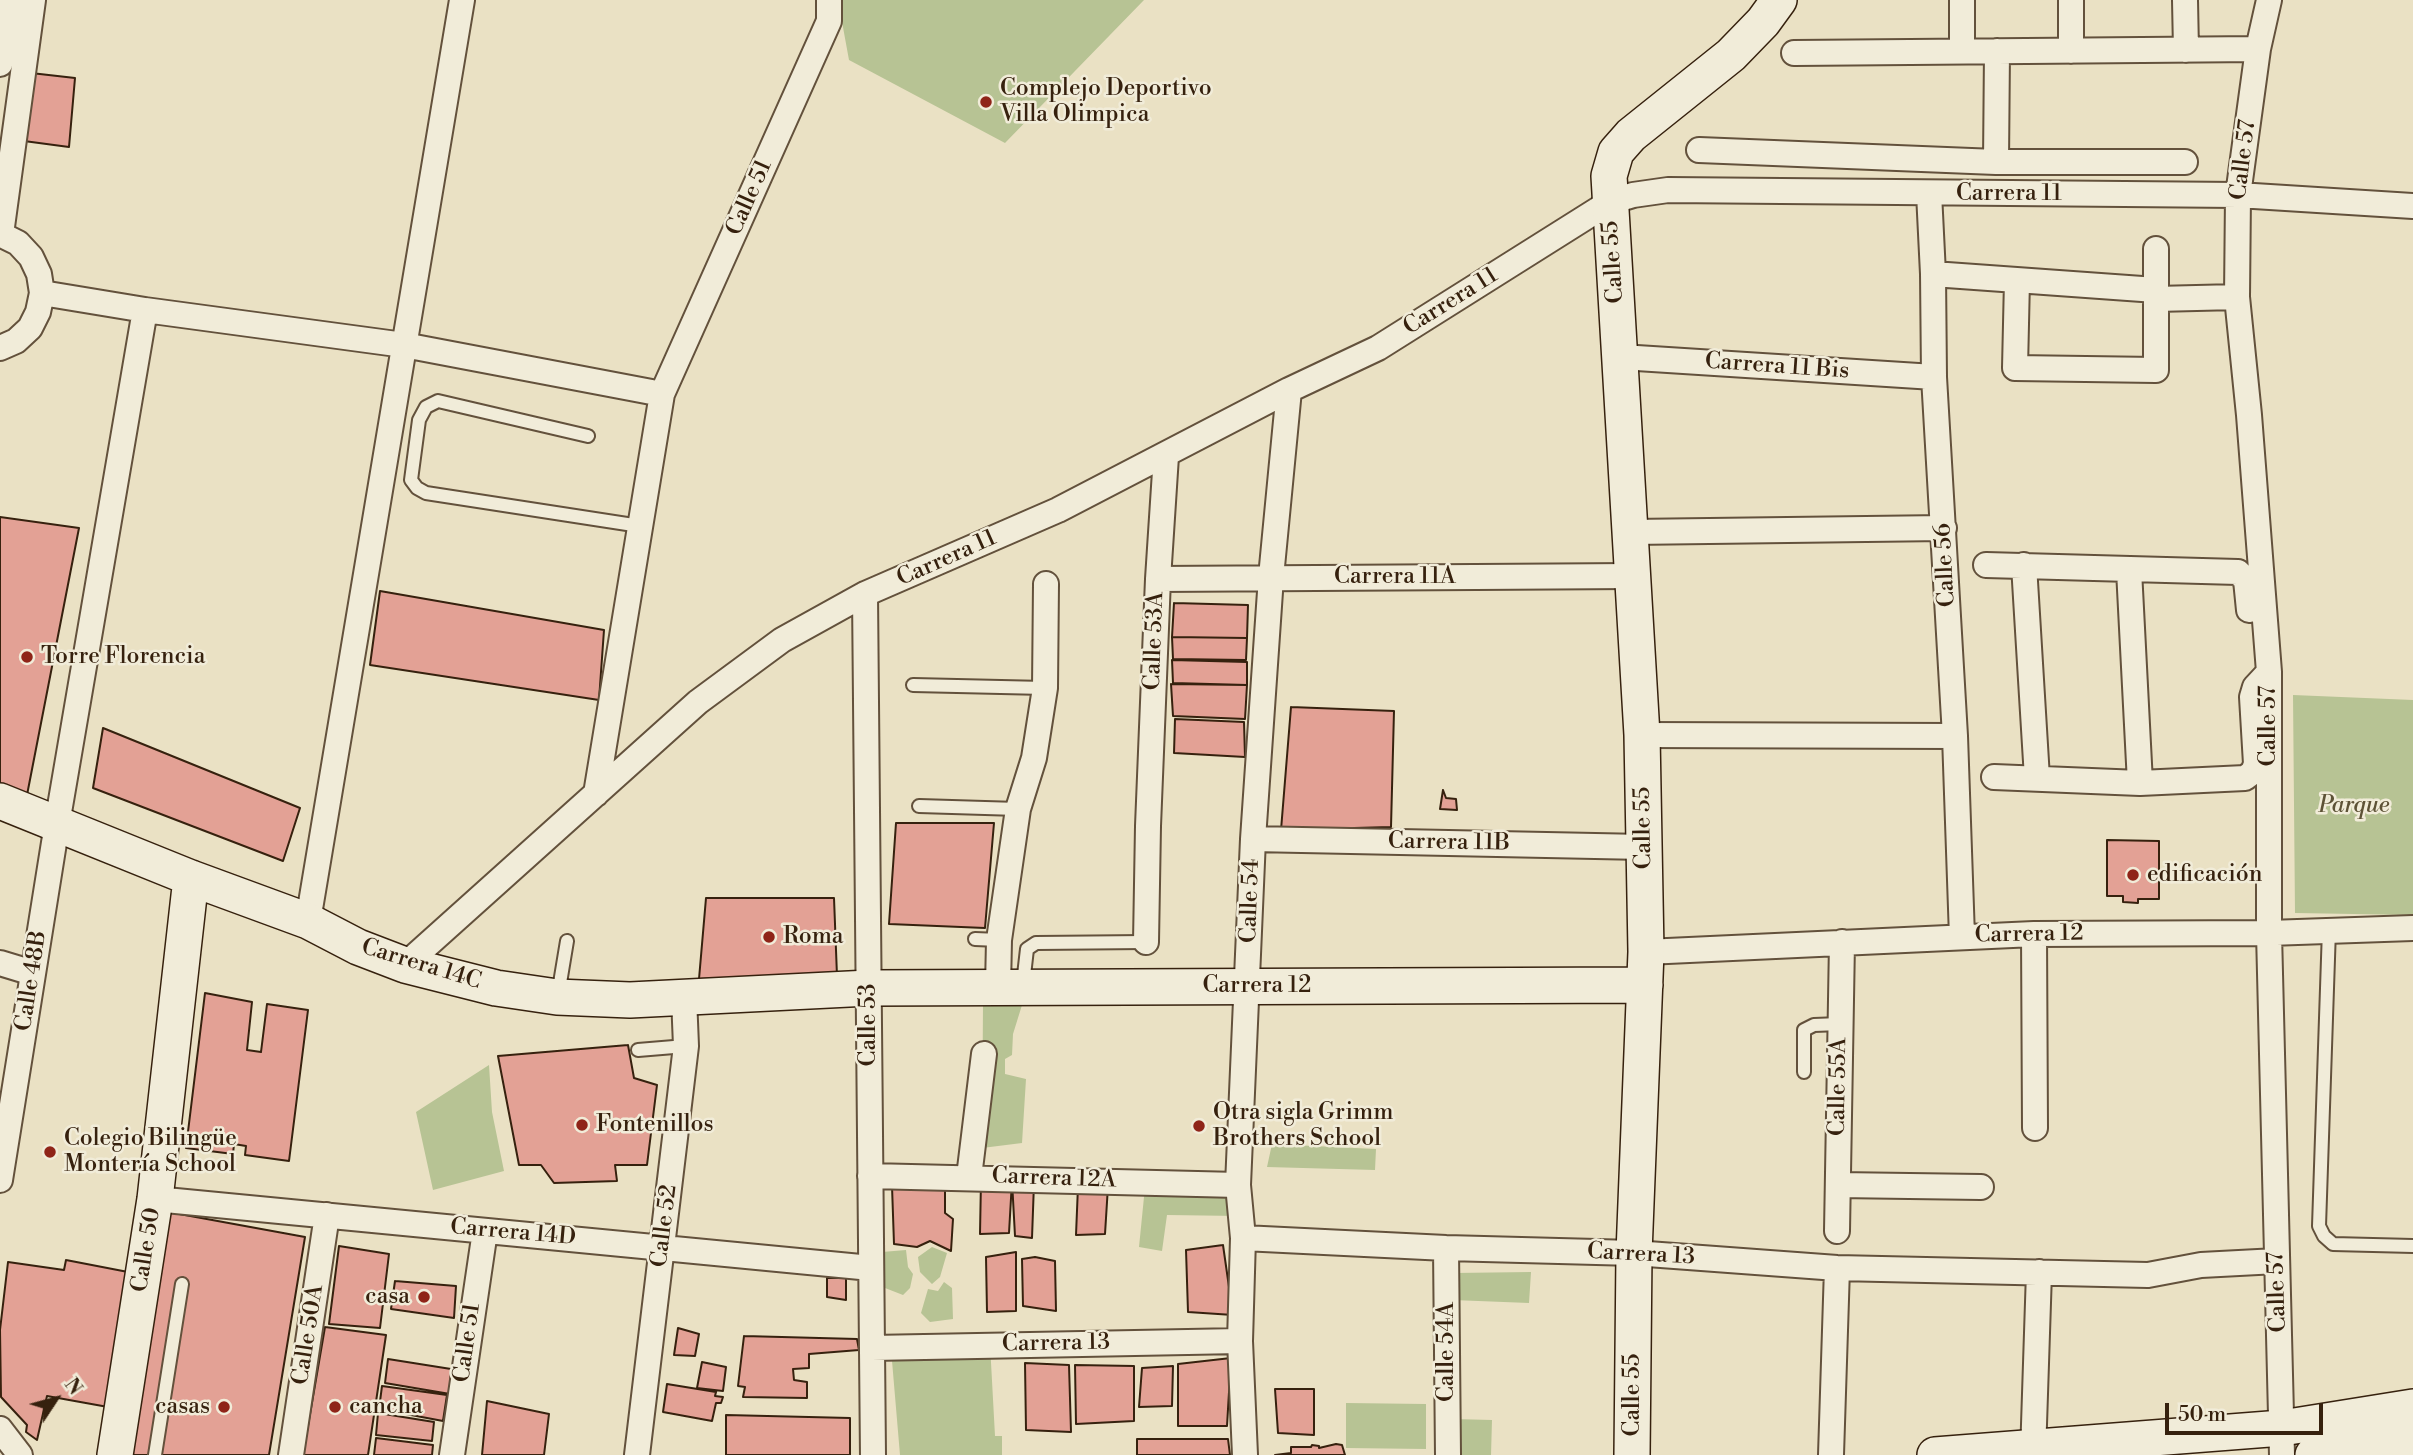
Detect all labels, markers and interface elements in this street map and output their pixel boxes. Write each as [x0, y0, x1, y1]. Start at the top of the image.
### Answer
place label: Complejo Deportivo Villa Olimpica [1000, 75, 1212, 129]
marker: Complejo Deportivo Villa Olimpica [978, 94, 994, 110]
street label: Calle 57 [2225, 118, 2263, 202]
street label: Calle 51 [721, 156, 779, 240]
street label: Carrera 11 [1956, 180, 2062, 208]
street label: Calle 55 [1597, 220, 1631, 304]
street label: Carrera 11 [1399, 262, 1503, 342]
street label: Carrera 11 Bis [1704, 348, 1850, 386]
street label: Calle 56 [1930, 522, 1962, 608]
street label: Carrera 11 [893, 525, 1001, 593]
street label: Carrera 11A [1334, 563, 1456, 591]
street label: Calle 53A [1139, 591, 1171, 691]
place label: Torre Florencia [41, 643, 205, 671]
marker: Torre Florencia [19, 649, 35, 665]
street label: Calle 57 [2255, 686, 2283, 766]
street label: Calle 55 [1629, 786, 1659, 870]
park label: Parque [2318, 792, 2390, 820]
street label: Carrera 11B [1388, 828, 1510, 858]
street label: Calle 54 [1236, 858, 1266, 944]
place label: edificación [2147, 861, 2262, 889]
marker: edificación [2125, 867, 2141, 883]
street label: Carrera 12 [1974, 920, 2084, 950]
place label: Roma [783, 923, 843, 951]
street label: Calle 48B [10, 929, 54, 1033]
marker: Roma [761, 929, 777, 945]
street label: Carrera 14C [358, 934, 484, 996]
street label: Carrera 12 [1203, 972, 1311, 1000]
street label: Calle 53 [855, 984, 883, 1066]
street label: Calle 55A [1824, 1038, 1854, 1136]
place label: Otra sigla Grimm Brothers School [1213, 1099, 1393, 1153]
place label: Fontenillos [596, 1111, 714, 1139]
marker: Fontenillos [574, 1117, 590, 1133]
marker: Otra sigla Grimm Brothers School [1191, 1118, 1207, 1134]
place label: Colegio Bilingüe Montería School [64, 1125, 237, 1179]
marker: Colegio Bilingüe Montería School [42, 1144, 58, 1160]
street label: Carrera 12A [991, 1163, 1117, 1195]
street label: Calle 52 [646, 1183, 684, 1269]
street label: Calle 50 [127, 1206, 167, 1294]
street label: Carrera 14D [449, 1214, 577, 1252]
street label: Carrera 13 [1586, 1238, 1696, 1272]
street label: Calle 57 [2263, 1251, 2293, 1333]
street label: Calle 50A [287, 1283, 331, 1387]
place label: casa [365, 1283, 410, 1311]
marker: casa [416, 1289, 432, 1305]
street label: Calle 51 [449, 1301, 487, 1385]
street label: Calle 54A [1433, 1302, 1461, 1402]
street label: Carrera 13 [1002, 1329, 1110, 1359]
street label: Calle 55 [1619, 1354, 1647, 1436]
north arrow [21, 1364, 91, 1434]
text: N [59, 1374, 87, 1400]
scale bar [2168, 1388, 2326, 1432]
place label: casas [155, 1393, 210, 1421]
place label: cancha [349, 1393, 423, 1421]
marker: casas [216, 1399, 232, 1415]
marker: cancha [327, 1399, 343, 1415]
text: 50 m [2178, 1402, 2226, 1428]

